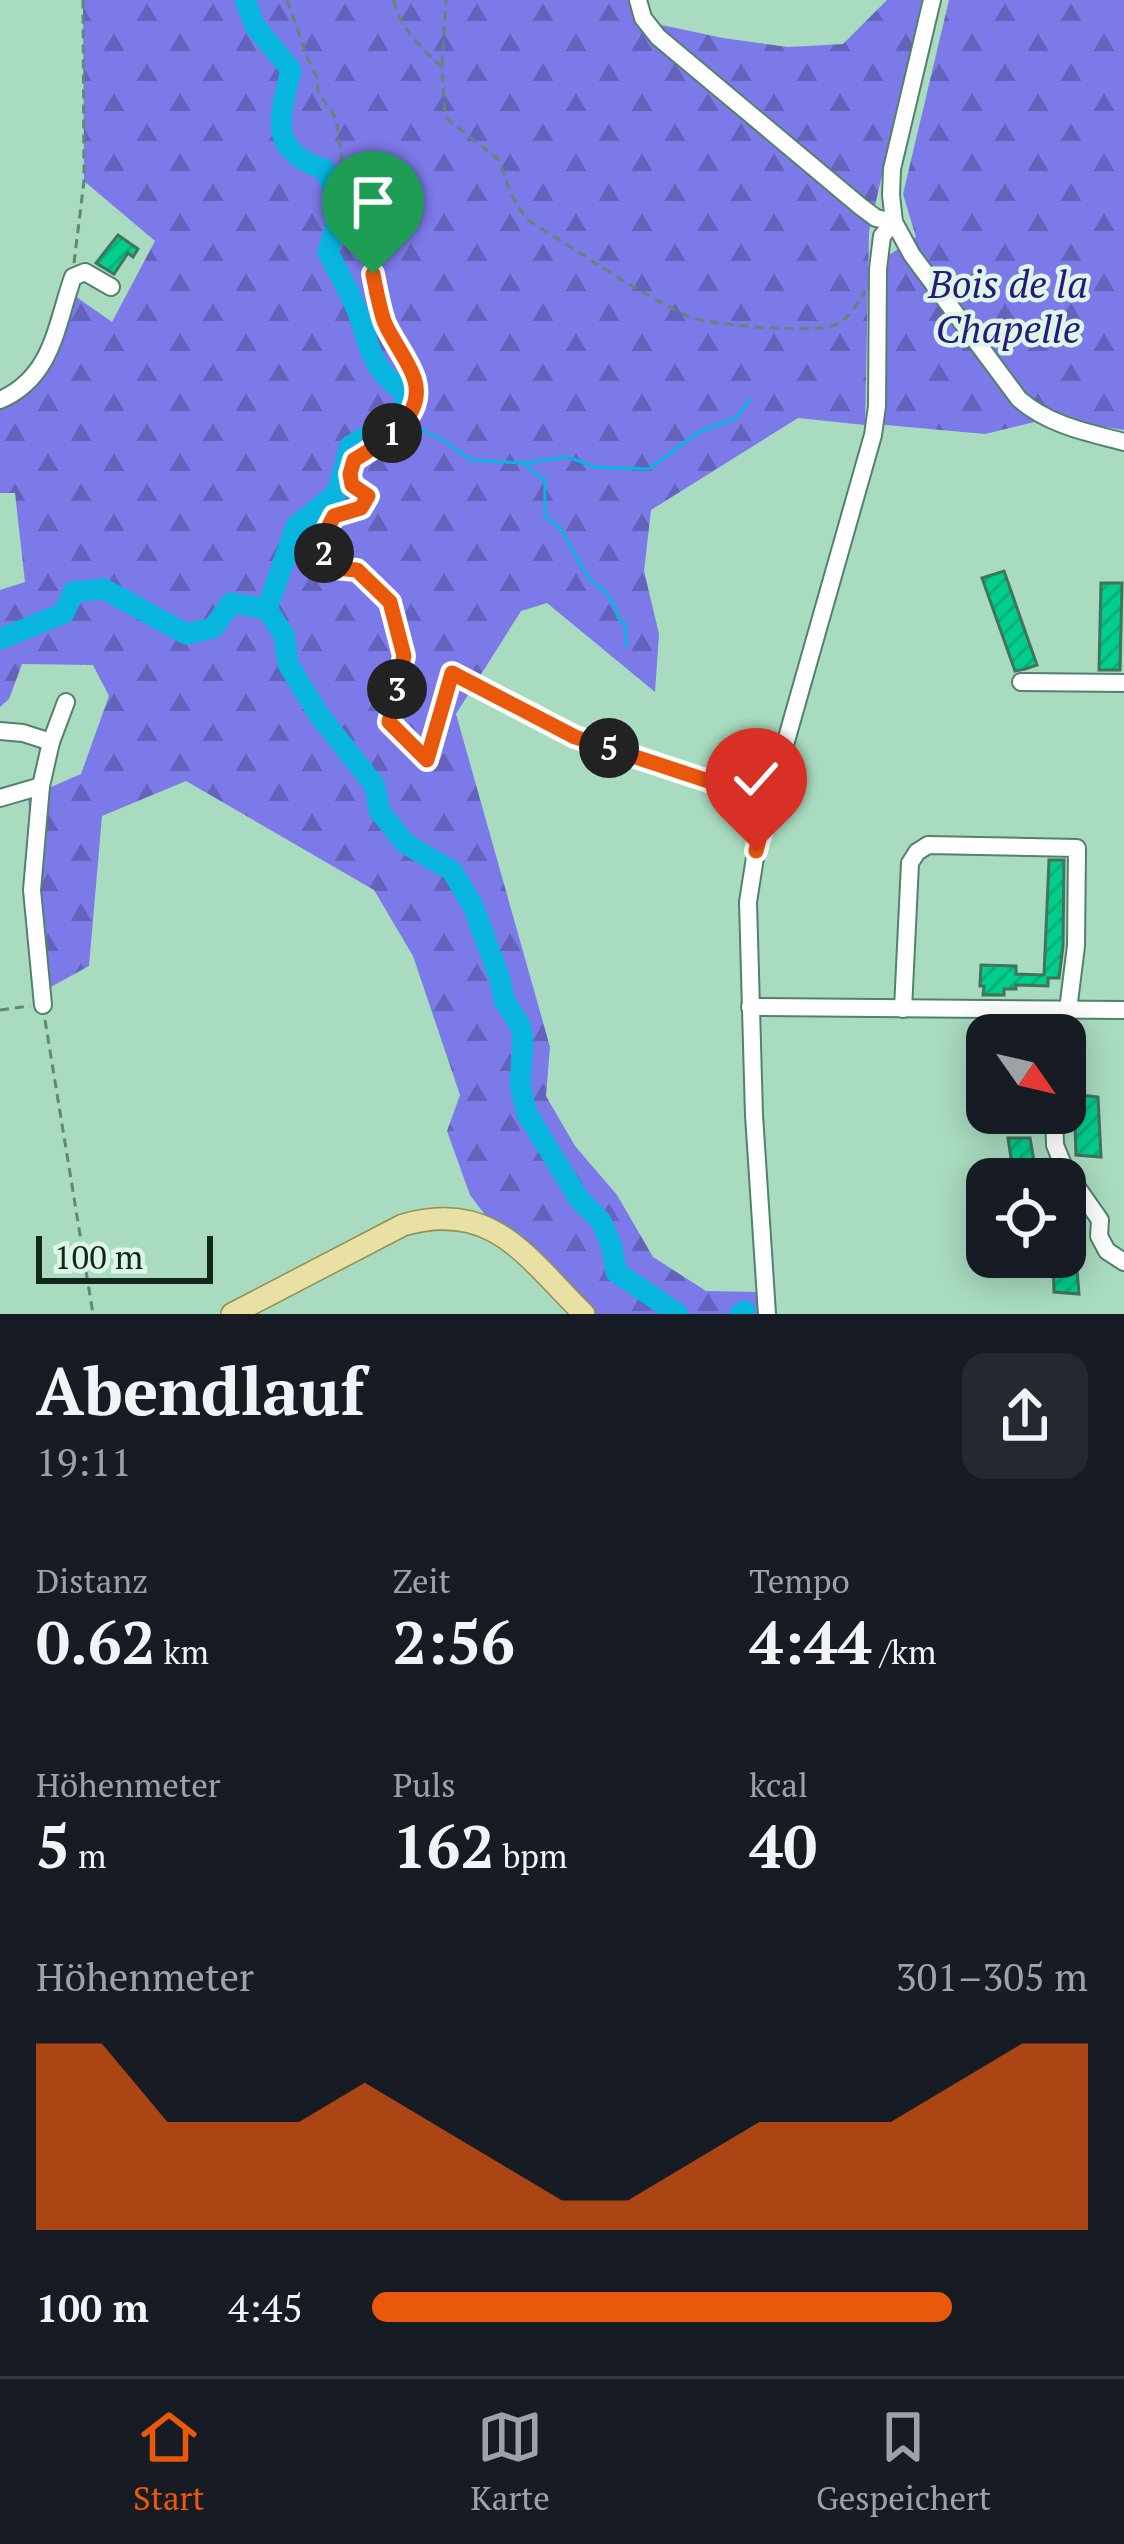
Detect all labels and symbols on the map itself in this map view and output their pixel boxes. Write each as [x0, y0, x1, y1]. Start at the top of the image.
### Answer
pin [322, 151, 424, 274]
park label: Bois de la Chapelle [927, 257, 1088, 354]
pin: 1 [362, 403, 422, 463]
pin: 2 [294, 523, 354, 583]
pin: 3 [367, 659, 427, 719]
pin: 5 [579, 718, 639, 778]
pin [705, 728, 807, 851]
north arrow [966, 1014, 1086, 1134]
scale bar [36, 1230, 213, 1283]

